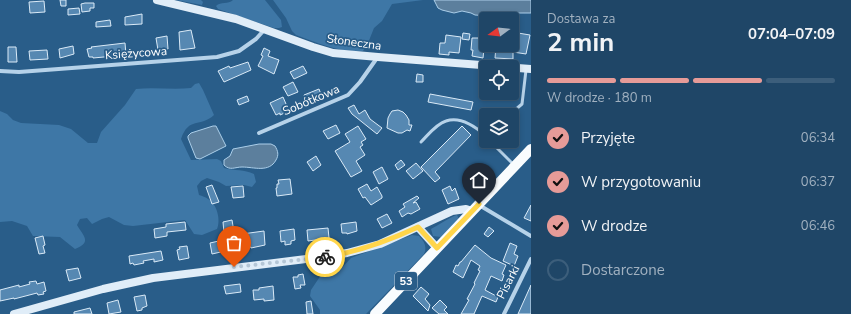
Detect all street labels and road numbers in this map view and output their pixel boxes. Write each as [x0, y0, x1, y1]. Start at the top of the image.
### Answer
street label: Słoneczna [326, 30, 382, 54]
street label: Księżycowa [104, 43, 168, 63]
street label: Sobótkowa [280, 81, 342, 119]
street label: Pisarki [493, 263, 523, 301]
road number: 53 [395, 272, 417, 290]

